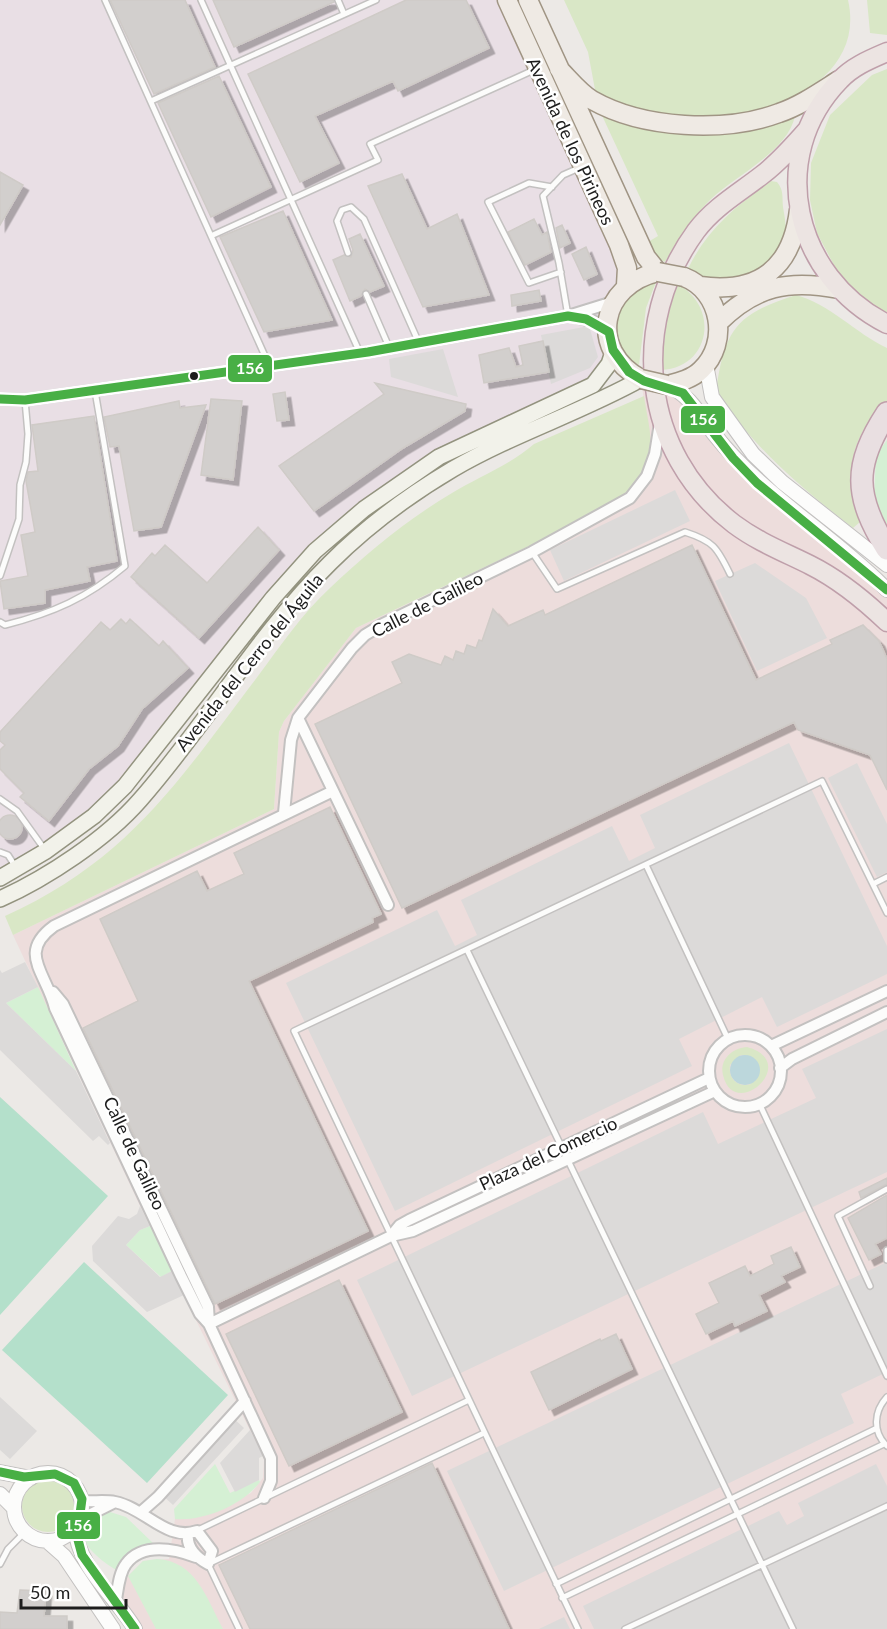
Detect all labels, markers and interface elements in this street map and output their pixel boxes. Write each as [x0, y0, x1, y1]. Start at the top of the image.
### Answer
street label: Avenida de los Pirineos [522, 54, 620, 229]
line badge: 156 [227, 354, 273, 383]
text: 156 [236, 358, 264, 377]
unlabelled marker [188, 370, 200, 382]
line badge: 156 [680, 405, 726, 434]
text: 156 [689, 409, 717, 428]
street label: Calle de Galileo [368, 566, 486, 642]
street label: Avenida del Cerro del Águila [171, 569, 327, 755]
street label: Calle de Galileo [99, 1093, 171, 1213]
street label: Plaza del Comercio [475, 1111, 621, 1195]
line badge: 156 [56, 1511, 101, 1540]
text: 156 [64, 1515, 92, 1534]
scale bar [21, 1572, 126, 1610]
text: 50 m [30, 1581, 70, 1603]

